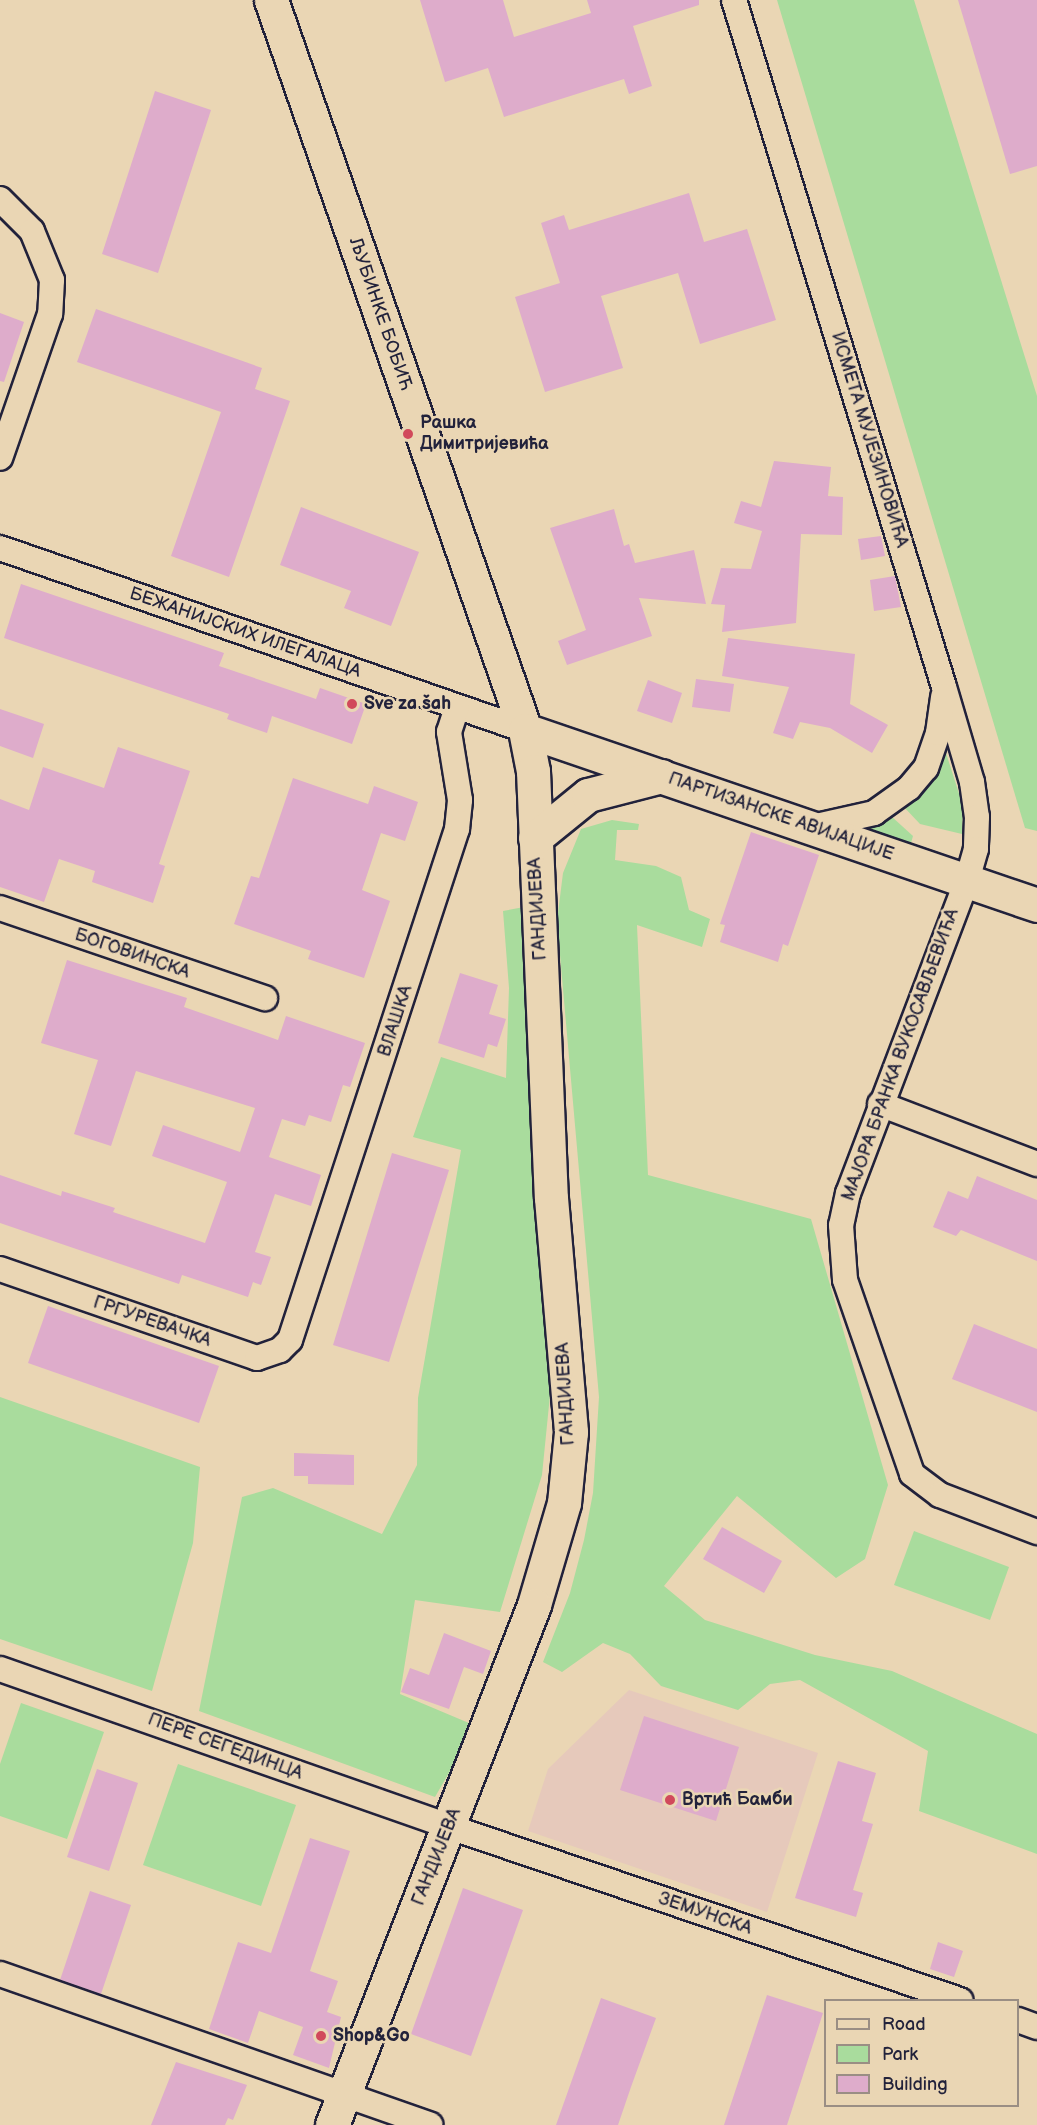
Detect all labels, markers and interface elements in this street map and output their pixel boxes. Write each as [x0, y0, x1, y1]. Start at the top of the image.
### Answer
street label: ЉУБИНКЕ БОБИЋ [344, 235, 416, 393]
street label: ИСМЕТА МУЈЕЗИНОВИЋА [826, 330, 912, 550]
place label: Рашка Димитријевића [420, 413, 549, 456]
marker: Рашка Димитријевића [401, 427, 415, 441]
street label: БЕЖАНИЈСКИХ ИЛЕГАЛАЦА [126, 583, 364, 683]
place label: Sve za šah [364, 693, 451, 715]
marker: Sve za šah [345, 697, 359, 711]
street label: ПАРТИЗАНСКЕ АВИЈАЦИЈЕ [665, 768, 897, 866]
street label: ГАНДИЈЕВА [525, 857, 551, 961]
street label: МАЈОРА БРАНКА ВУКОСАВЉЕВИЋА [838, 906, 964, 1204]
street label: БОГОВИНСКА [72, 924, 192, 984]
street label: ВЛАШКА [374, 983, 418, 1059]
street label: ГРГУРЕВАЧКА [90, 1292, 214, 1352]
street label: ГАНДИЈЕВА [553, 1342, 579, 1446]
street label: ПЕРЕ СЕГЕДИНЦА [145, 1709, 305, 1785]
place label: Вртић Бамби [682, 1789, 793, 1811]
marker: Вртић Бамби [663, 1793, 677, 1807]
street label: ГАНДИЈЕВА [408, 1805, 466, 1909]
street label: ЗЕМУНСКА [656, 1888, 754, 1940]
legend [824, 1999, 1019, 2107]
text: Road [882, 2014, 926, 2035]
place label: Shop&Go [333, 2025, 410, 2047]
marker: Shop&Go [314, 2029, 328, 2043]
text: Park [882, 2044, 918, 2065]
text: Building [882, 2074, 948, 2095]

